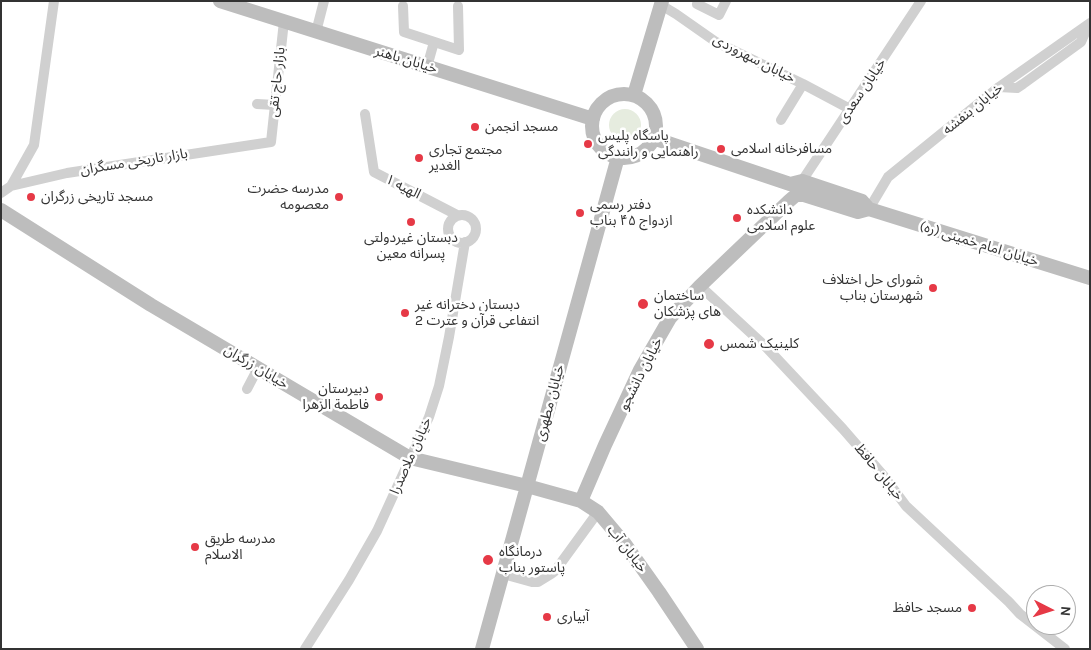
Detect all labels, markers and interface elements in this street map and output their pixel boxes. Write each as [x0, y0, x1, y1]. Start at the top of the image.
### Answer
street label: خیابان سهروردی [710, 31, 798, 87]
street label: خیابان باهنر [373, 43, 439, 77]
street label: بازار حاج تقی [265, 46, 289, 118]
street label: خیابان سعدی [834, 55, 890, 127]
street label: خیابان بنفشه [940, 80, 1006, 138]
place label: مسجد انجمن [485, 119, 558, 135]
marker: مسجد انجمن [469, 121, 481, 133]
place label: پاسگاه پلیس راهنمایی و رانندگی [598, 128, 699, 160]
marker: پاسگاه پلیس راهنمایی و رانندگی [582, 138, 594, 150]
place label: مسافرخانه اسلامی [731, 141, 832, 157]
place label: مجتمع تجاری الغدیر [429, 142, 502, 174]
marker: مسافرخانه اسلامی [715, 143, 727, 155]
street label: بازار تاریخی مسگران [79, 145, 189, 179]
marker: مجتمع تجاری الغدیر [413, 152, 425, 164]
street label: الهیه ۱ [383, 171, 423, 203]
place label: مدرسه حضرت معصومه [247, 181, 329, 213]
place label: مسجد تاریخی زرگران [41, 189, 153, 205]
marker: مسجد تاریخی زرگران [25, 191, 37, 203]
marker: مدرسه حضرت معصومه [333, 191, 345, 203]
place label: دفتر رسمی ازدواج ۴۵ بناب [590, 197, 672, 230]
place label: دانشکده علوم اسلامی [747, 202, 815, 234]
marker: دفتر رسمی ازدواج ۴۵ بناب [574, 207, 586, 219]
marker: دانشکده علوم اسلامی [731, 212, 743, 224]
marker: دبستان غیردولتی پسرانه معین [405, 216, 417, 228]
street label: خیابان امام خمینی (ره) [918, 218, 1040, 270]
place label: دبستان غیردولتی پسرانه معین [364, 230, 458, 262]
place label: شورای حل اختلاف شهرستان بناب [823, 272, 923, 304]
marker: شورای حل اختلاف شهرستان بناب [927, 282, 939, 294]
place label: ساختمان های پزشکان [654, 288, 721, 321]
place label: دبستان دخترانه غیر انتفاعی قرآن و عترت 2 [415, 297, 539, 330]
marker: ساختمان های پزشکان [636, 297, 650, 311]
marker: دبستان دخترانه غیر انتفاعی قرآن و عترت 2 [399, 307, 411, 319]
street label: خیابان دانشجو [615, 335, 667, 413]
place label: کلینیک شمس [720, 336, 799, 352]
marker: کلینیک شمس [702, 337, 716, 351]
street label: خیابان زرگران [221, 341, 291, 393]
street label: خیابان مطهری [532, 363, 568, 443]
place label: دبیرستان فاطمة الزهرا [302, 381, 369, 414]
marker: دبیرستان فاطمة الزهرا [373, 391, 385, 403]
street label: خیابان ملاصدرا [387, 415, 435, 497]
street label: خیابان حافظ [851, 440, 907, 504]
street label: خیابان آب [603, 522, 651, 576]
place label: مدرسه طریق الاسلام [205, 531, 276, 564]
marker: مدرسه طریق الاسلام [189, 541, 201, 553]
place label: درمانگاه پاستور بناب [499, 544, 565, 576]
marker: درمانگاه پاستور بناب [481, 553, 495, 567]
north arrow [1026, 585, 1076, 635]
place label: مسجد حافظ [893, 600, 962, 616]
marker: مسجد حافظ [966, 602, 978, 614]
text: N [1057, 606, 1074, 617]
place label: آبیاری [557, 609, 589, 625]
marker: آبیاری [541, 611, 553, 623]

